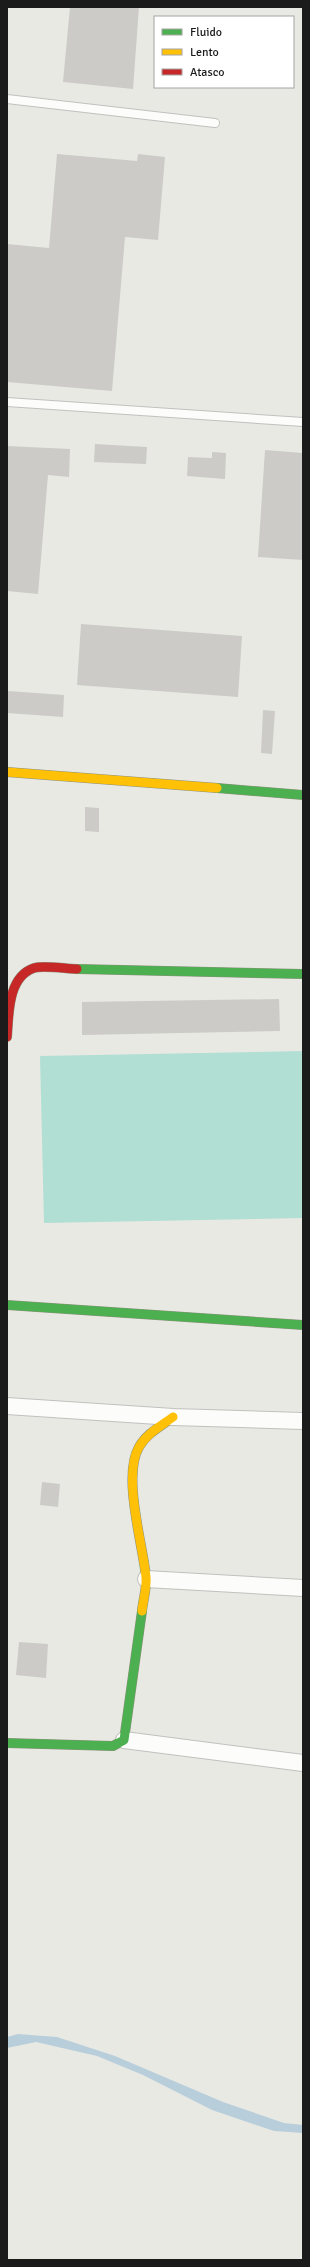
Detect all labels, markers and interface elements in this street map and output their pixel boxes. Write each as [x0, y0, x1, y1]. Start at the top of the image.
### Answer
legend [154, 16, 294, 88]
text: Fluido [190, 25, 222, 40]
text: Lento [190, 45, 219, 60]
text: Atasco [190, 65, 225, 80]

